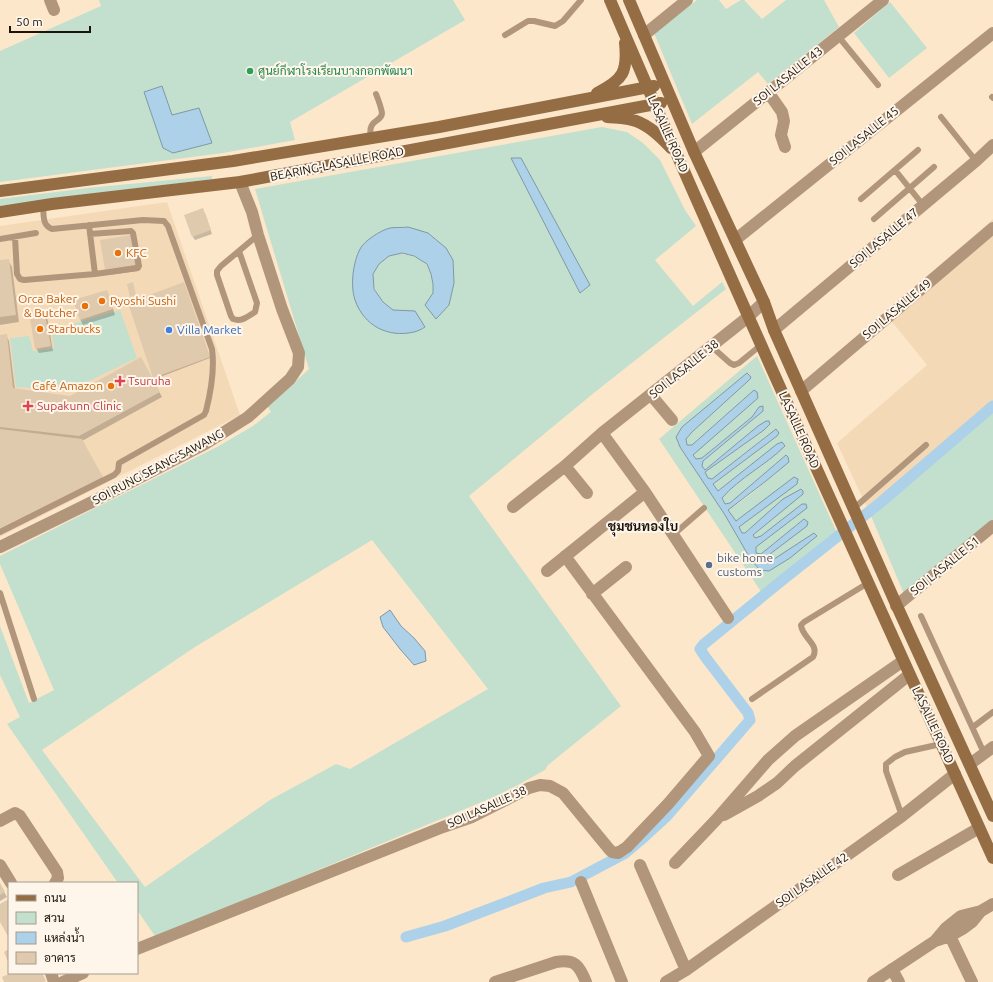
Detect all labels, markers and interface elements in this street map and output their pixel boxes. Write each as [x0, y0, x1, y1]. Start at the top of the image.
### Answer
scale bar [10, 8, 90, 34]
text: 50 m [16, 15, 43, 28]
street label: SOI LASALLE 43 [750, 44, 825, 107]
place label: ศูนย์กีฬาโรงเรียนบางกอกพัฒนา [258, 63, 413, 79]
marker: ศูนย์กีฬาโรงเรียนบางกอกพัฒนา [245, 66, 255, 76]
street label: LASALLE ROAD [646, 93, 691, 174]
street label: SOI LASALLE 45 [826, 104, 901, 167]
street label: BEARING-LASALLE ROAD [269, 144, 405, 183]
street label: SOI LASALLE 47 [847, 205, 920, 270]
place label: KFC [126, 246, 148, 259]
marker: KFC [113, 248, 123, 258]
street label: SOI LASALLE 49 [860, 276, 933, 341]
place label: Orca Baker & Butcher [18, 292, 77, 319]
place label: Ryoshi Sushi [110, 294, 176, 307]
marker: Ryoshi Sushi [97, 296, 107, 306]
marker: Orca Baker & Butcher [80, 301, 90, 311]
place label: Starbucks [48, 322, 100, 335]
place label: Villa Market [177, 323, 242, 336]
marker: Starbucks [35, 324, 45, 334]
marker: Villa Market [164, 325, 174, 335]
street label: SOI LASALLE 38 [646, 337, 721, 400]
place label: Tsuruha [128, 374, 171, 387]
marker: Tsuruha [115, 376, 125, 386]
place label: Café Amazon [32, 379, 103, 392]
marker: Café Amazon [106, 381, 116, 391]
street label: LASALLE ROAD [777, 389, 822, 470]
place label: Supakunn Clinic [37, 399, 122, 412]
marker: Supakunn Clinic [22, 400, 34, 412]
street label: SOI RUNG SEANG-SAWANG [90, 426, 226, 507]
district label: ชุมชนทองใบ [608, 517, 678, 537]
street label: SOI LASALLE 51 [907, 534, 982, 597]
place label: bike home customs [717, 551, 773, 578]
marker: bike home customs [704, 560, 714, 570]
street label: LASALLE ROAD [910, 684, 957, 765]
street label: SOI LASALLE 38 [445, 783, 529, 830]
street label: SOI LASALLE 42 [773, 850, 850, 909]
legend [8, 882, 138, 974]
text: ถนน [44, 891, 67, 904]
text: สวน [44, 911, 65, 924]
text: แหล่งน้ำ [44, 927, 84, 944]
text: อาคาร [44, 951, 76, 964]

